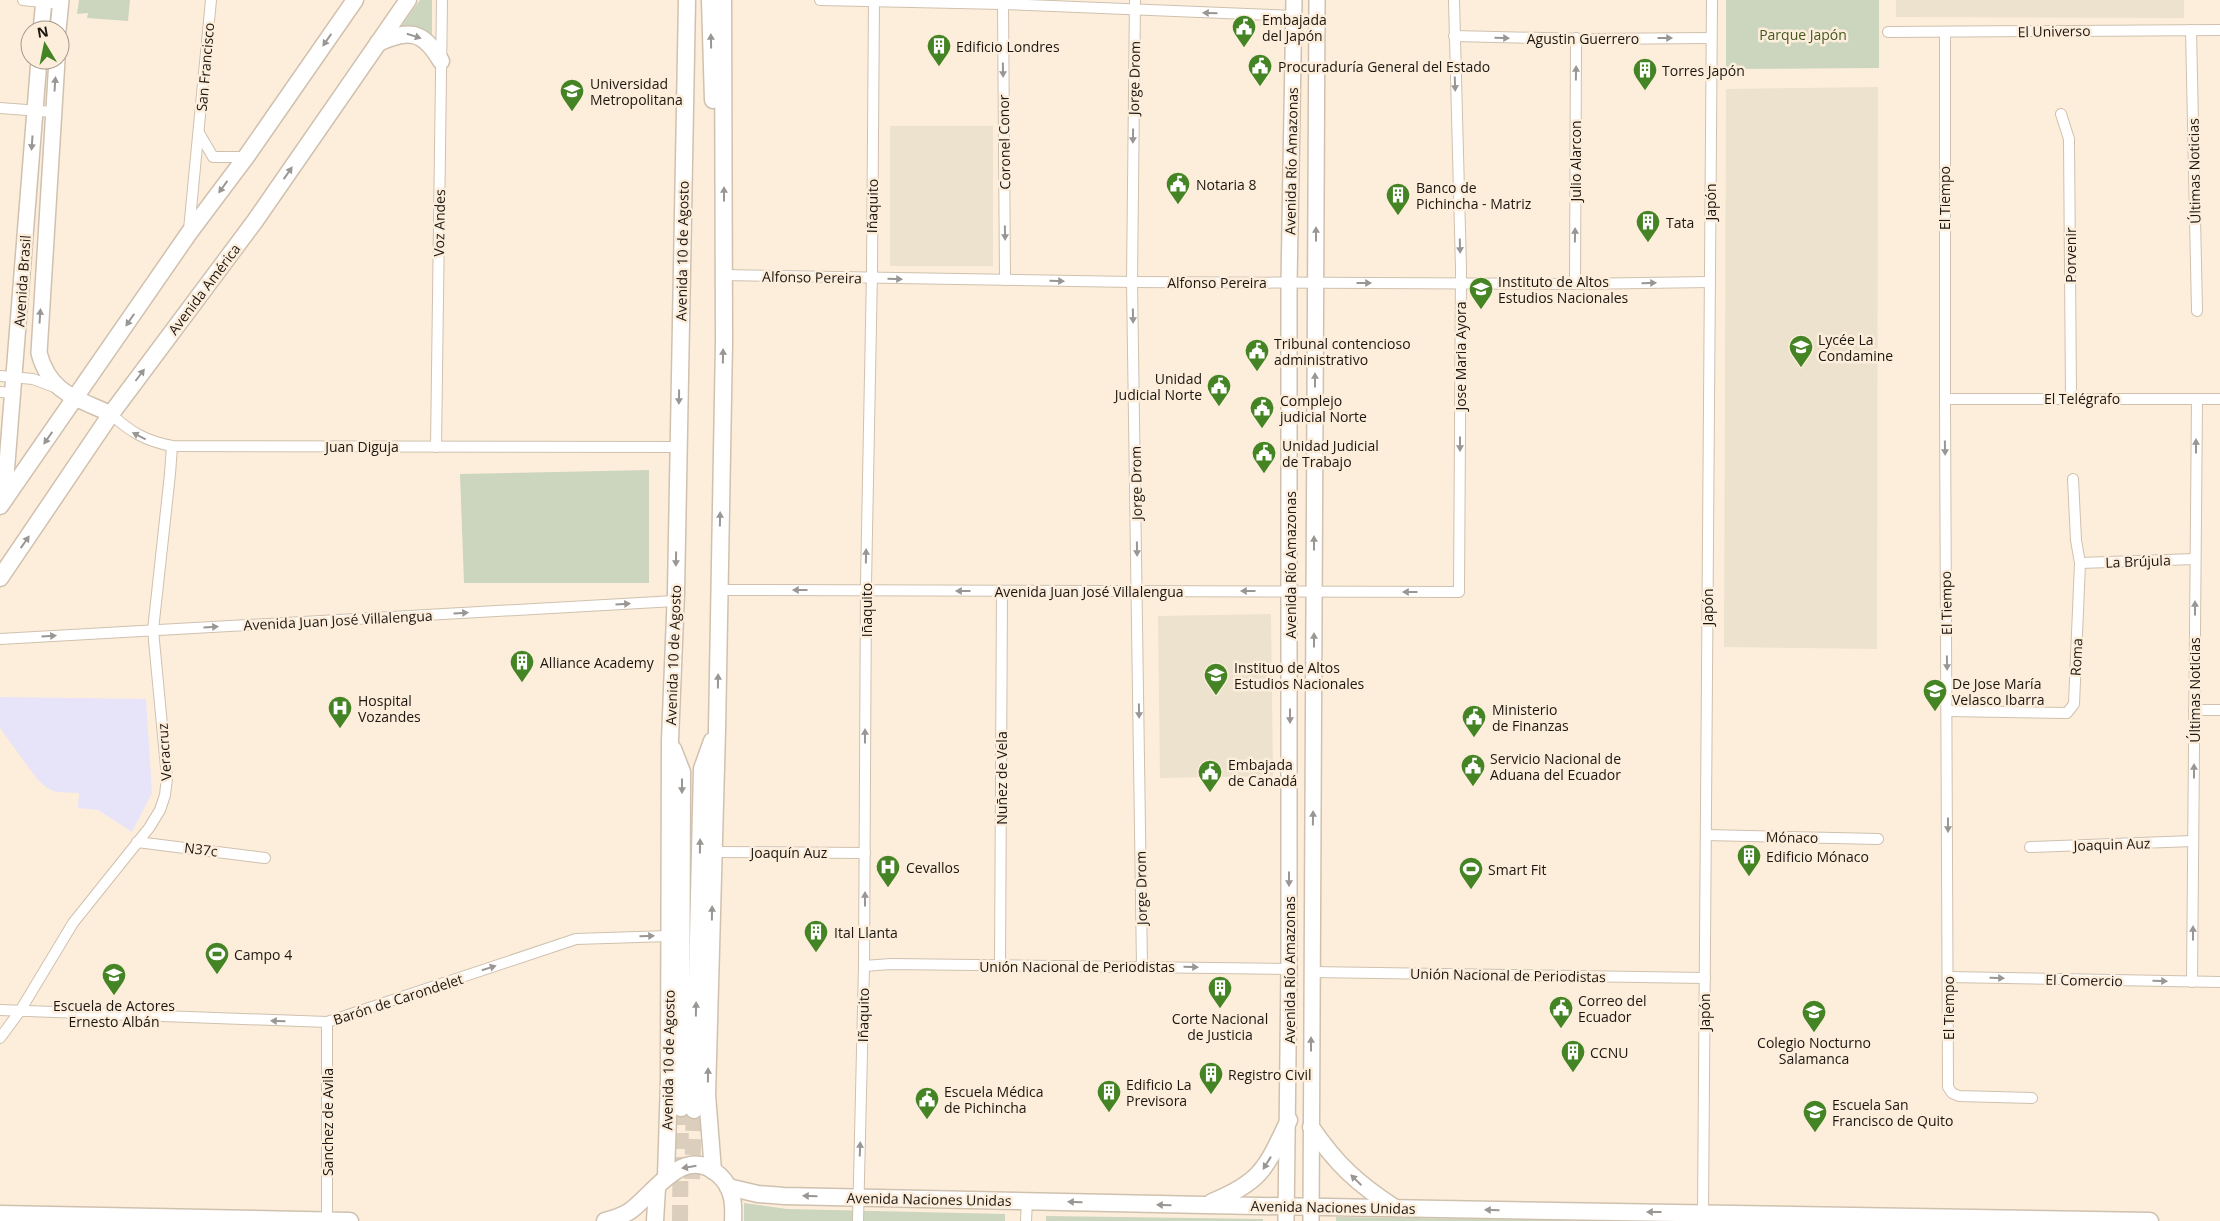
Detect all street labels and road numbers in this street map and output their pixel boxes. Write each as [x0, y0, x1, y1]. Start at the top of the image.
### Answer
street label: El Universo [2017, 21, 2091, 41]
street label: San Francisco [192, 22, 218, 112]
street label: Agustin Guerrero [1527, 29, 1639, 48]
street label: Jorge Drom [1124, 41, 1144, 117]
street label: Avenida Río Amazonas [1280, 87, 1302, 235]
street label: Coronel Conor [994, 94, 1014, 190]
street label: Últimas Noticias [2184, 118, 2204, 224]
street label: Julio Alarcon [1566, 120, 1585, 204]
street label: El Tiempo [1935, 166, 1954, 230]
street label: Iñaquito [862, 179, 882, 233]
street label: Avenida 10 de Agosto [671, 181, 693, 321]
street label: Japón [1701, 183, 1720, 223]
street label: Voz Andes [429, 189, 449, 257]
street label: Porvenir [2061, 227, 2080, 283]
street label: Avenida Brasil [9, 234, 35, 328]
street label: Avenida América [164, 240, 244, 338]
street label: Alfonso Pereira [762, 267, 862, 287]
street label: Alfonso Pereira [1167, 273, 1267, 292]
street label: Jose Maria Ayora [1451, 301, 1470, 413]
street label: El Telégrafo [2044, 389, 2120, 408]
street label: Juan Diguja [323, 437, 399, 456]
street label: Jorge Drom [1126, 446, 1146, 522]
street label: Avenida Río Amazonas [1281, 491, 1300, 639]
street label: La Brújula [2105, 550, 2171, 572]
street label: El Tiempo [1936, 571, 1956, 635]
street label: Avenida Juan José Villalengua [994, 582, 1184, 601]
street label: Iñaquito [857, 583, 876, 637]
street label: Avenida 10 de Agosto [661, 584, 685, 726]
street label: Japón [1698, 588, 1717, 628]
street label: Avenida Juan José Villalengua [243, 606, 433, 634]
street label: Últimas Noticias [2185, 637, 2204, 743]
street label: Roma [2066, 638, 2086, 676]
street label: Veracruz [152, 722, 175, 781]
street label: Nuñez de Vela [992, 731, 1011, 825]
street label: Mónaco [1766, 827, 1818, 847]
street label: Joaquin Auz [2071, 833, 2151, 855]
street label: N37c [183, 838, 219, 860]
street label: Joaquín Auz [749, 843, 828, 862]
street label: Jorge Drom [1131, 851, 1151, 927]
street label: Avenida Río Amazonas [1280, 896, 1299, 1044]
street label: Unión Nacional de Periodistas [979, 957, 1175, 976]
street label: Unión Nacional de Periodistas [1410, 964, 1606, 986]
street label: Barón de Carondelet [331, 969, 465, 1029]
street label: El Comercio [2045, 970, 2123, 990]
street label: El Tiempo [1939, 976, 1958, 1040]
street label: Iñaquito [853, 988, 873, 1042]
street label: Avenida 10 de Agosto [657, 990, 679, 1130]
street label: Japón [1695, 993, 1714, 1033]
street label: Sanchez de Avila [318, 1068, 337, 1176]
street label: Avenida Naciones Unidas [846, 1188, 1012, 1210]
street label: Avenida Naciones Unidas [1250, 1196, 1416, 1218]

